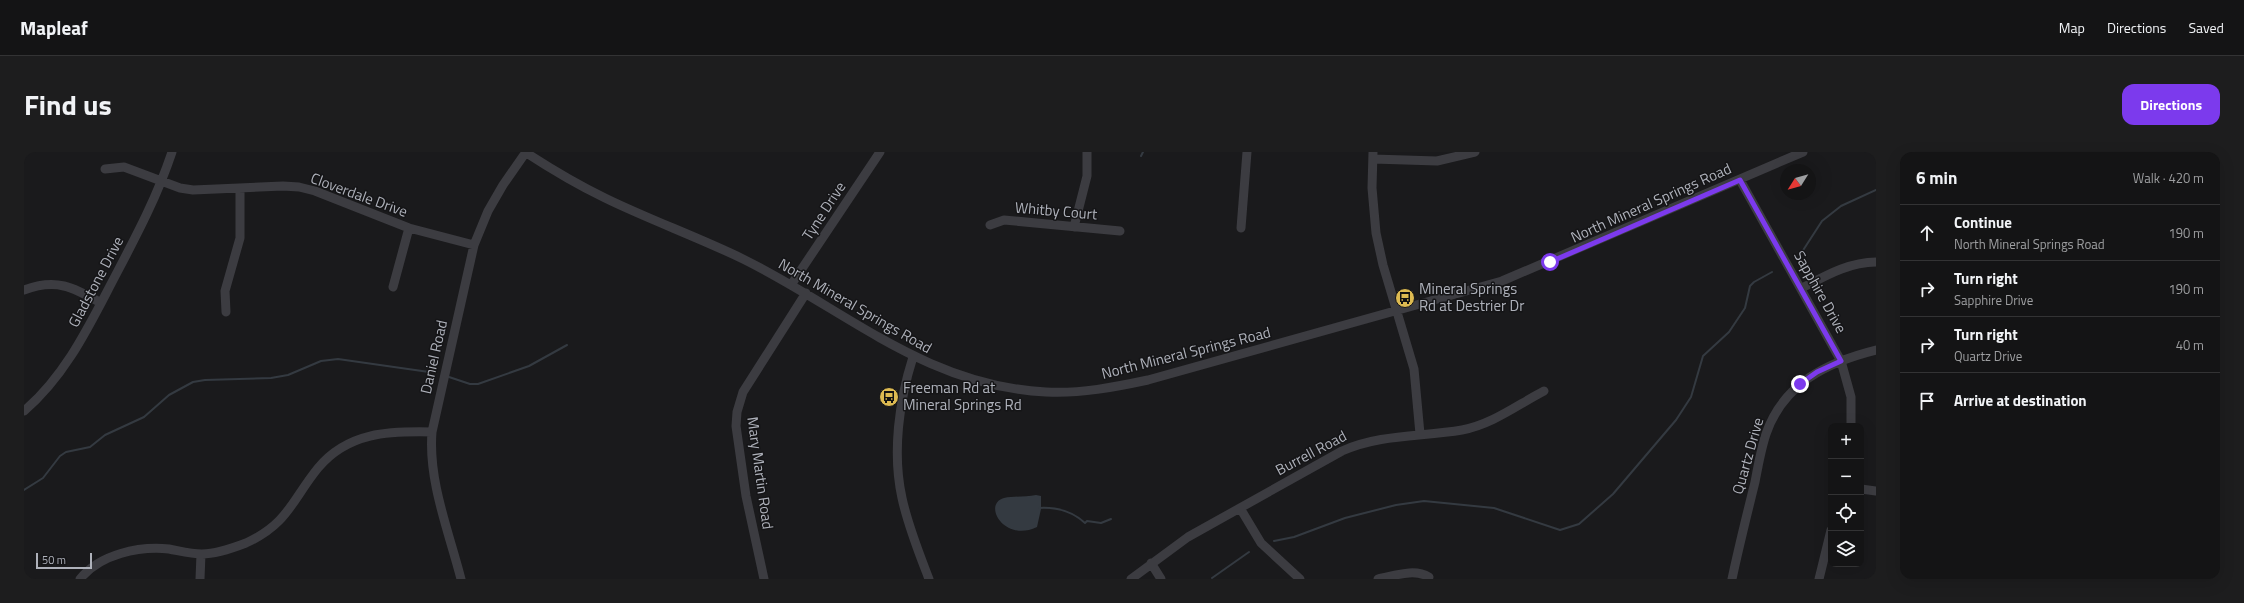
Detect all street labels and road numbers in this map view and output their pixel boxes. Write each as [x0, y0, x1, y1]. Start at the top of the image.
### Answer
street label: North Mineral Springs Road [1567, 157, 1735, 248]
street label: Cloverdale Drive [307, 166, 411, 223]
street label: Tyne Drive [796, 177, 851, 245]
street label: Whitby Court [1014, 195, 1099, 226]
street label: Gladstone Drive [62, 232, 129, 331]
street label: Sapphire Drive [1788, 246, 1853, 337]
street label: North Mineral Springs Road [774, 252, 936, 359]
street label: Daniel Road [414, 318, 453, 396]
street label: North Mineral Springs Road [1099, 320, 1273, 385]
street label: Mary Martin Road [741, 415, 780, 531]
street label: Quartz Drive [1726, 415, 1769, 497]
street label: Burrell Road [1271, 424, 1350, 481]

